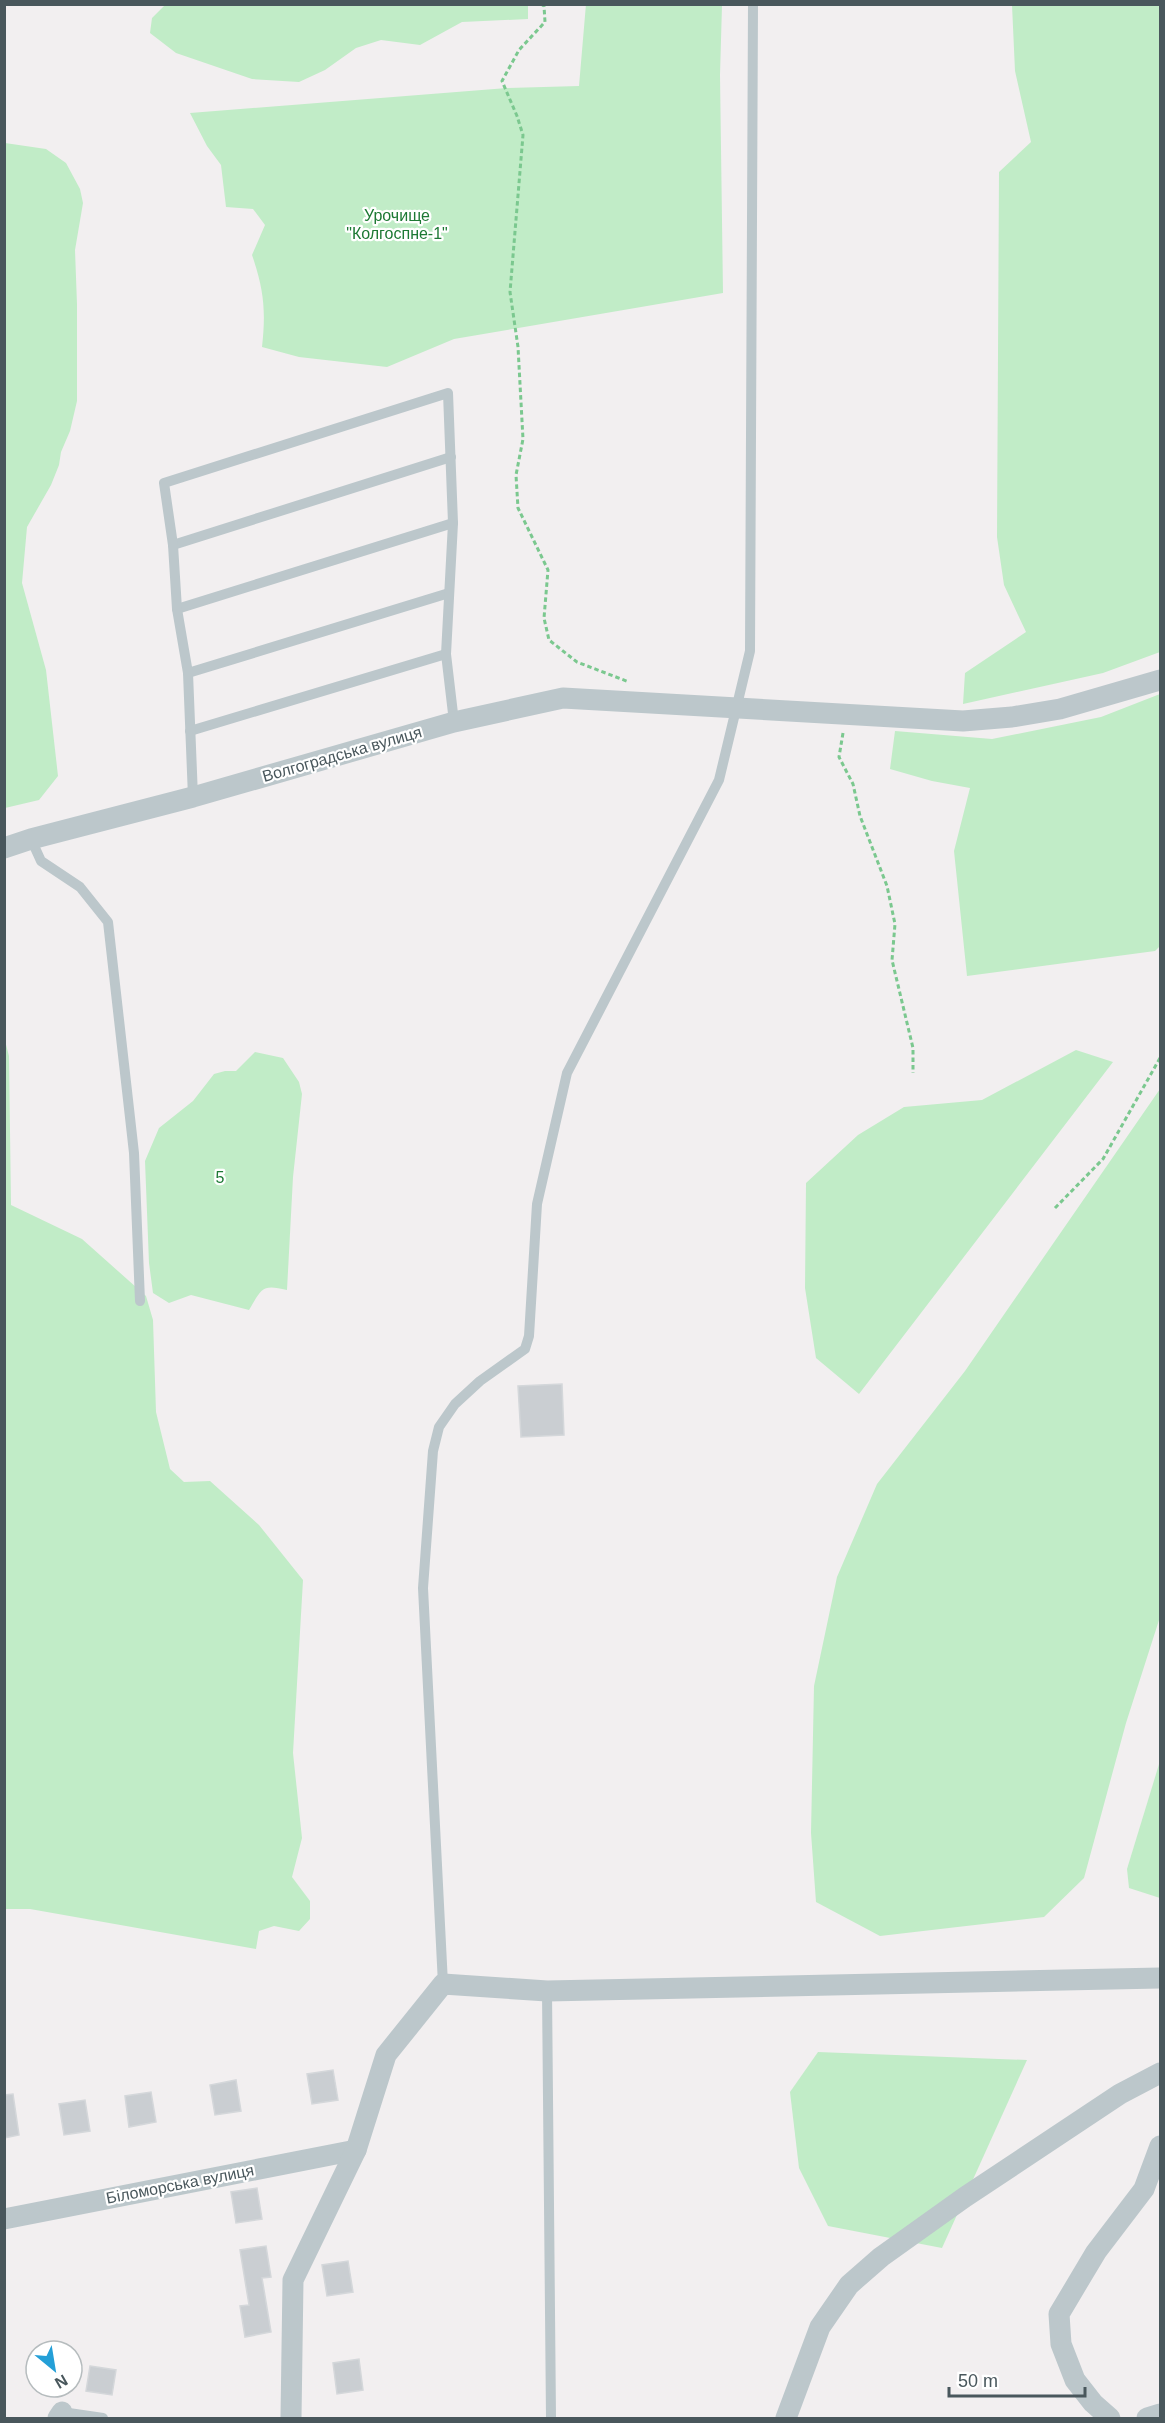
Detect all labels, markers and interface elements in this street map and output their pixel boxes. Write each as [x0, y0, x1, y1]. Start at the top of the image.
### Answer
park label: Урочище "Колгоспне-1" [346, 207, 448, 242]
street label: Волгоградська вулиця [260, 723, 424, 785]
park label: 5 [216, 1169, 225, 1186]
street label: Біломорська вулиця [105, 2161, 255, 2207]
north arrow [24, 2339, 84, 2399]
scale bar [949, 2360, 1086, 2398]
text: N [52, 2371, 71, 2392]
text: 50 m [958, 2371, 998, 2391]

